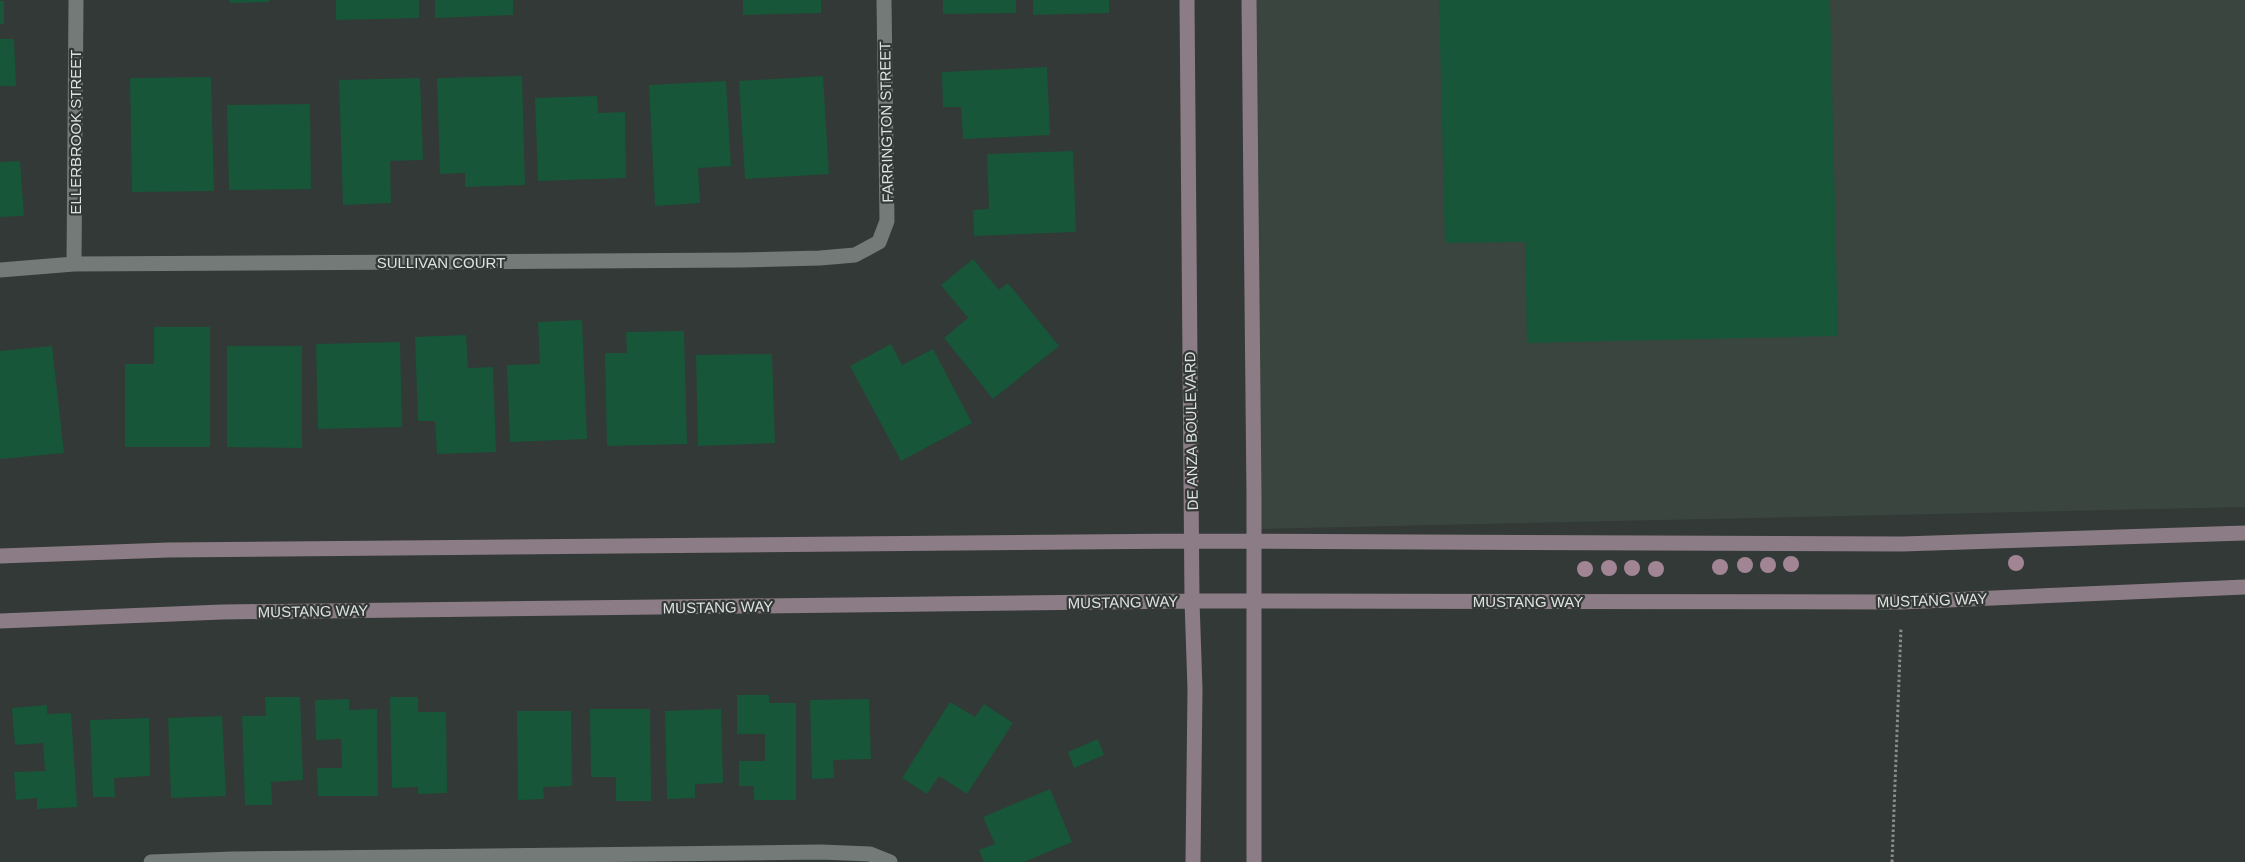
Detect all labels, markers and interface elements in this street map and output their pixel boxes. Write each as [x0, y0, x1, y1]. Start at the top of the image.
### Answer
street label: FARRINGTON STREET [876, 41, 896, 203]
street label: ELLERBROOK STREET [67, 49, 84, 215]
street label: SULLIVAN COURT [377, 254, 505, 271]
street label: DE ANZA BOULEVARD [1181, 351, 1201, 511]
street label: MUSTANG WAY [1876, 590, 1988, 610]
street label: MUSTANG WAY [1068, 593, 1178, 611]
street label: MUSTANG WAY [1473, 593, 1583, 610]
street label: MUSTANG WAY [663, 598, 773, 616]
street label: MUSTANG WAY [258, 602, 368, 620]

